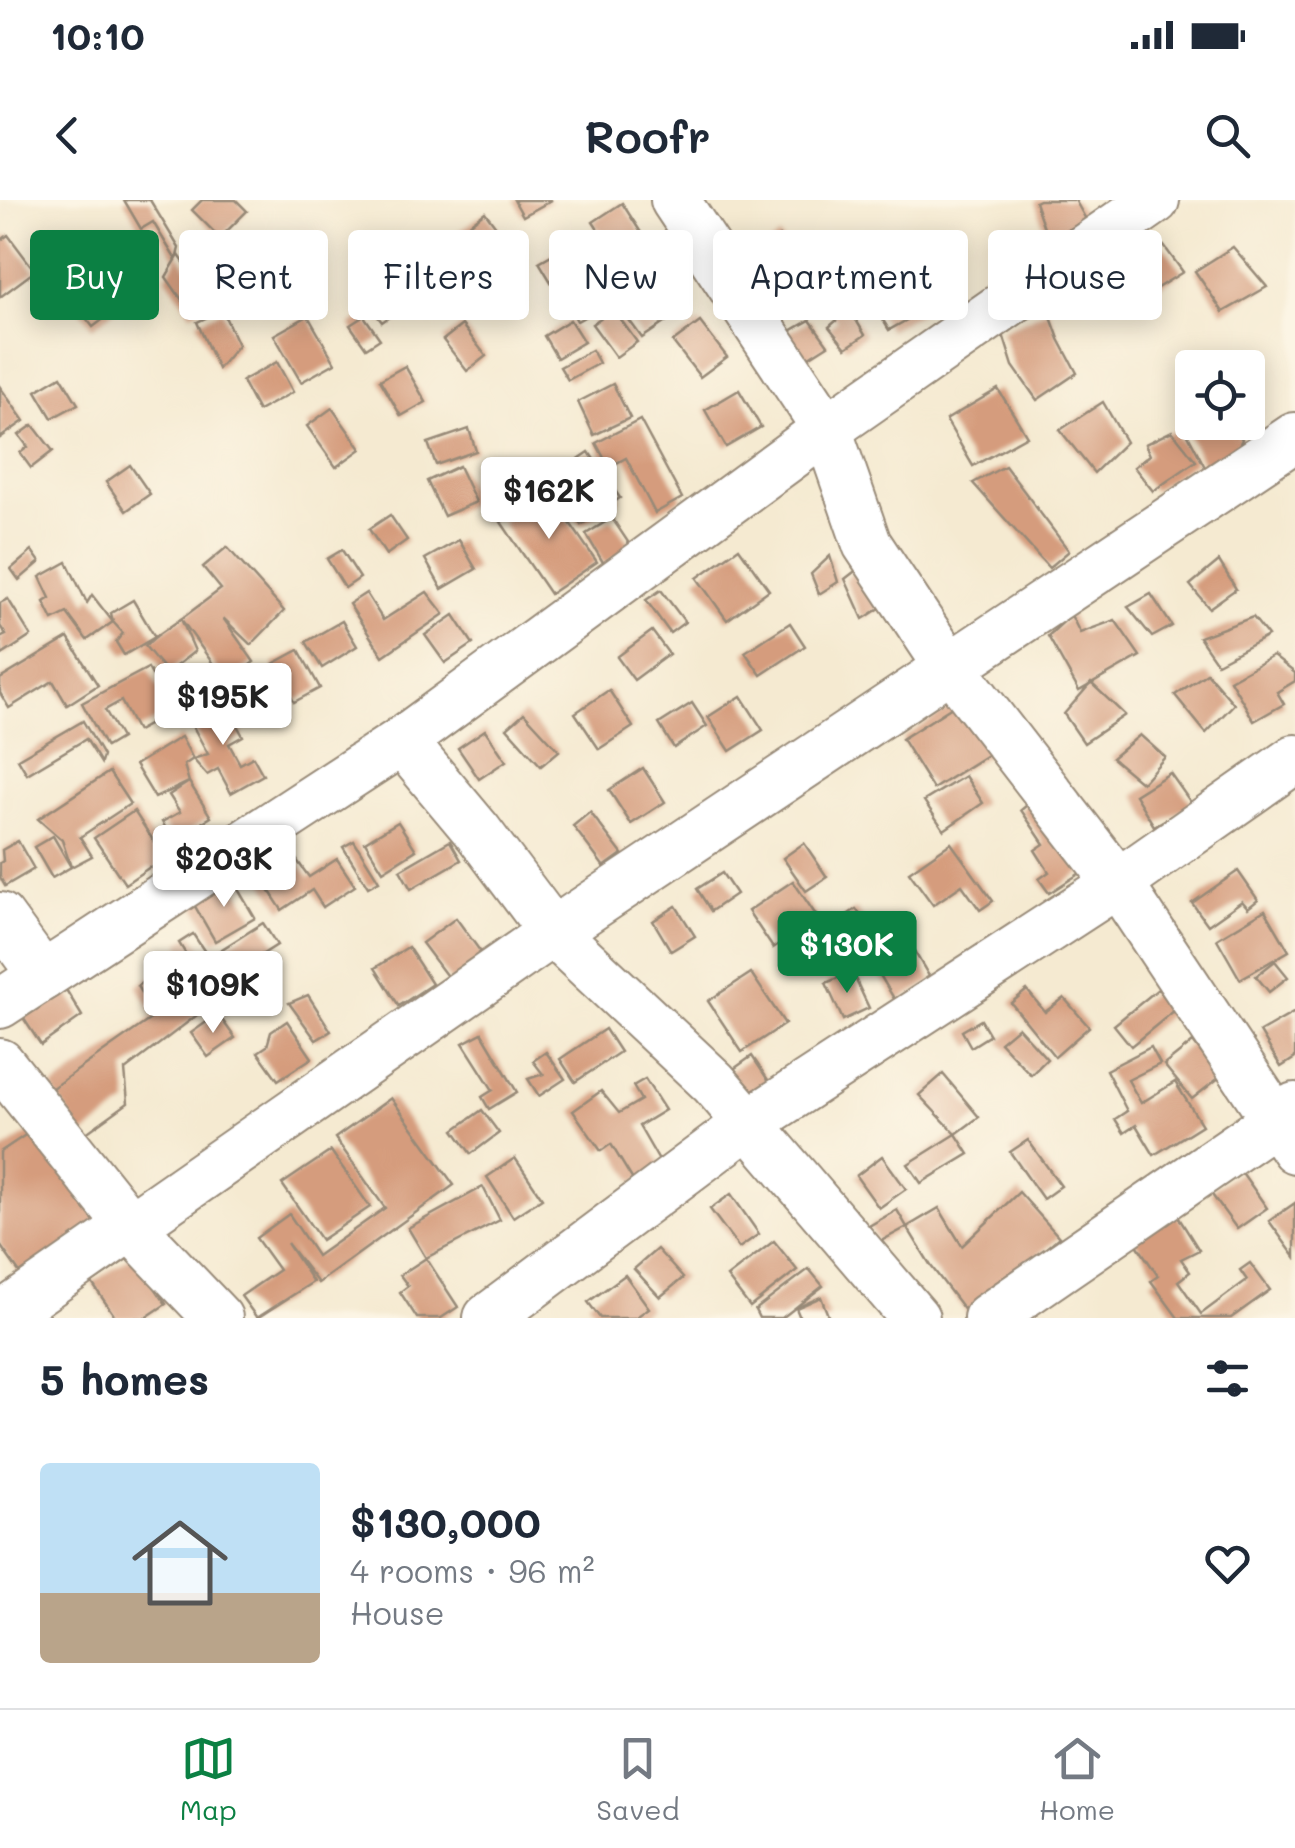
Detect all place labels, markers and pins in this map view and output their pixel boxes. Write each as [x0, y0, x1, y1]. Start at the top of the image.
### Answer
pin: $162K [479, 457, 619, 542]
pin: $195K [153, 663, 293, 748]
pin: $203K [154, 825, 294, 910]
pin: $130K [777, 911, 917, 996]
pin: $109K [143, 951, 283, 1036]

